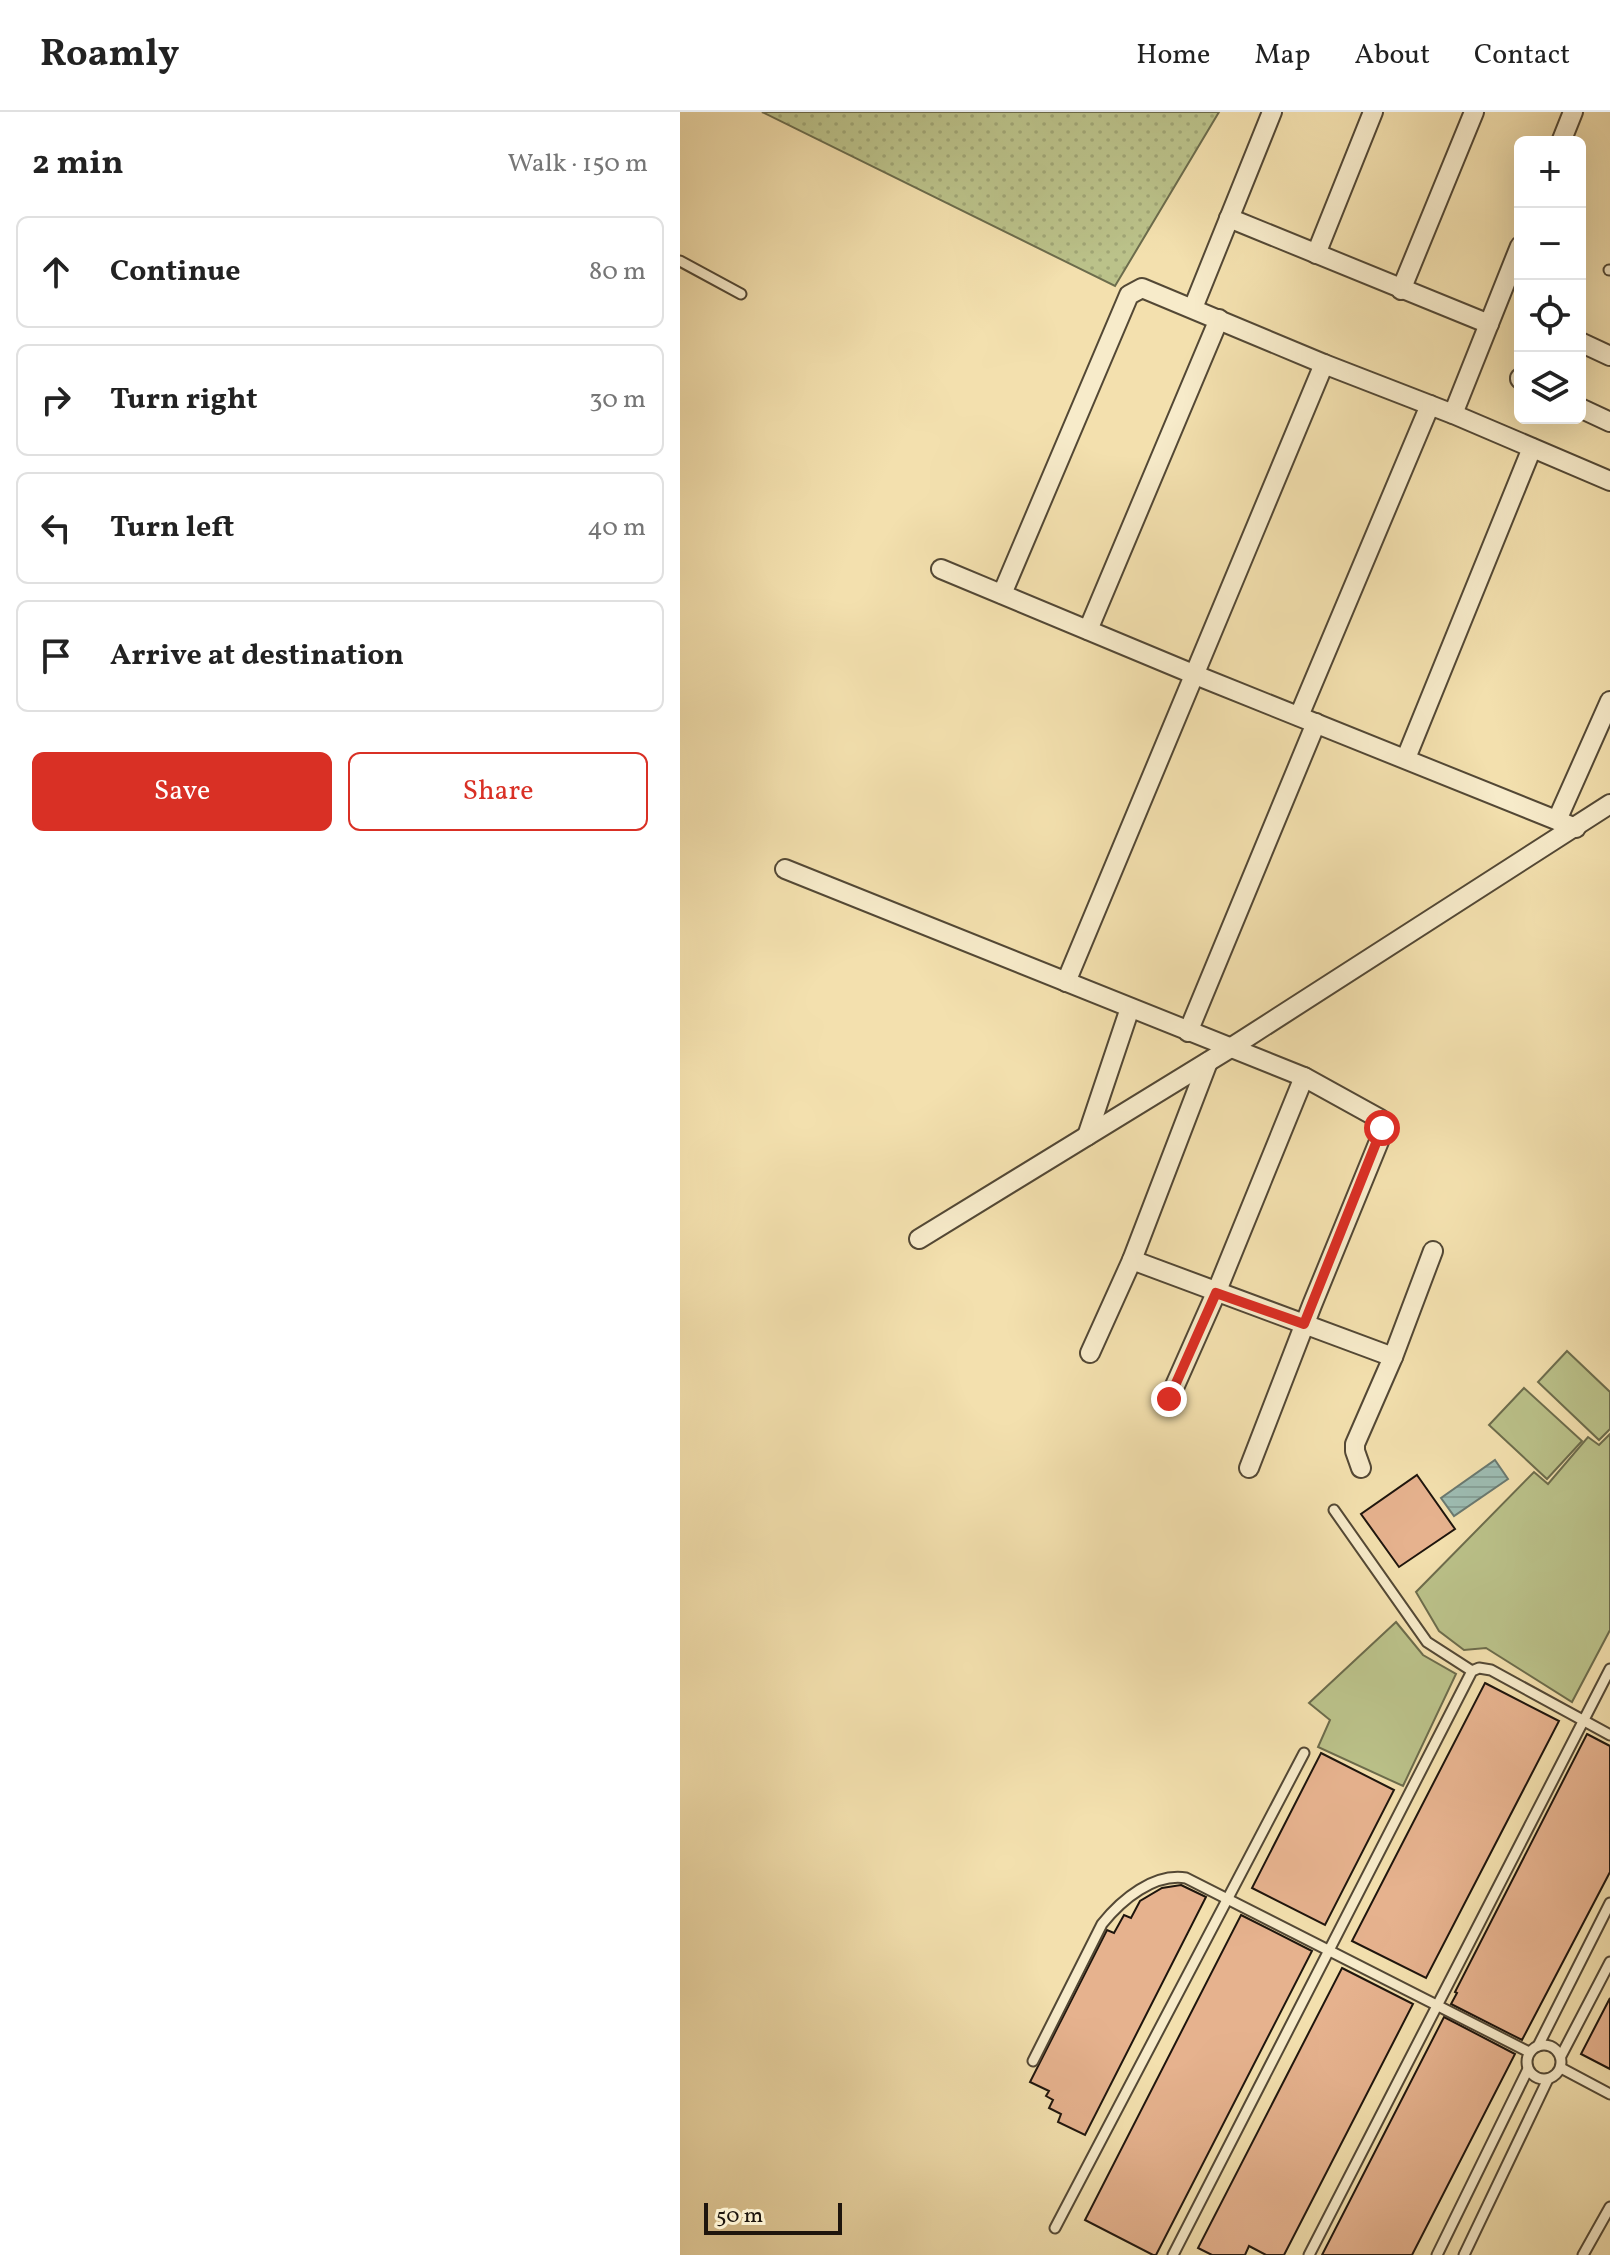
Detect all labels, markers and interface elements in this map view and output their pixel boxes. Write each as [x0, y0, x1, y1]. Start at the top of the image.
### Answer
text: Roamly [40, 29, 179, 82]
text: Home [1136, 36, 1210, 75]
text: Map [1254, 36, 1310, 75]
text: About [1354, 36, 1430, 75]
text: Contact [1474, 36, 1570, 75]
map controls [1514, 136, 1586, 424]
button: + [1514, 136, 1586, 208]
text: 2 min [32, 141, 124, 188]
text: Walk · 150 m [507, 146, 648, 182]
button: − [1514, 208, 1586, 280]
icon: ahead [34, 250, 78, 294]
text: Continue [110, 251, 241, 293]
text: 80 m [589, 254, 646, 290]
button: locate [1514, 280, 1586, 352]
button: layers [1514, 352, 1586, 424]
icon: right [34, 378, 78, 422]
text: Turn right [110, 379, 258, 421]
text: 30 m [589, 382, 646, 418]
icon: left [34, 506, 78, 550]
text: Turn left [110, 507, 234, 549]
text: 40 m [587, 510, 646, 546]
icon: arrive [34, 634, 78, 678]
text: Arrive at destination [110, 635, 404, 677]
button: Save [32, 752, 332, 831]
button: Share [348, 752, 648, 831]
route start [1364, 1110, 1400, 1146]
route end [1151, 1381, 1187, 1417]
scale bar [704, 2199, 842, 2235]
text: 50 m [716, 2201, 763, 2232]

